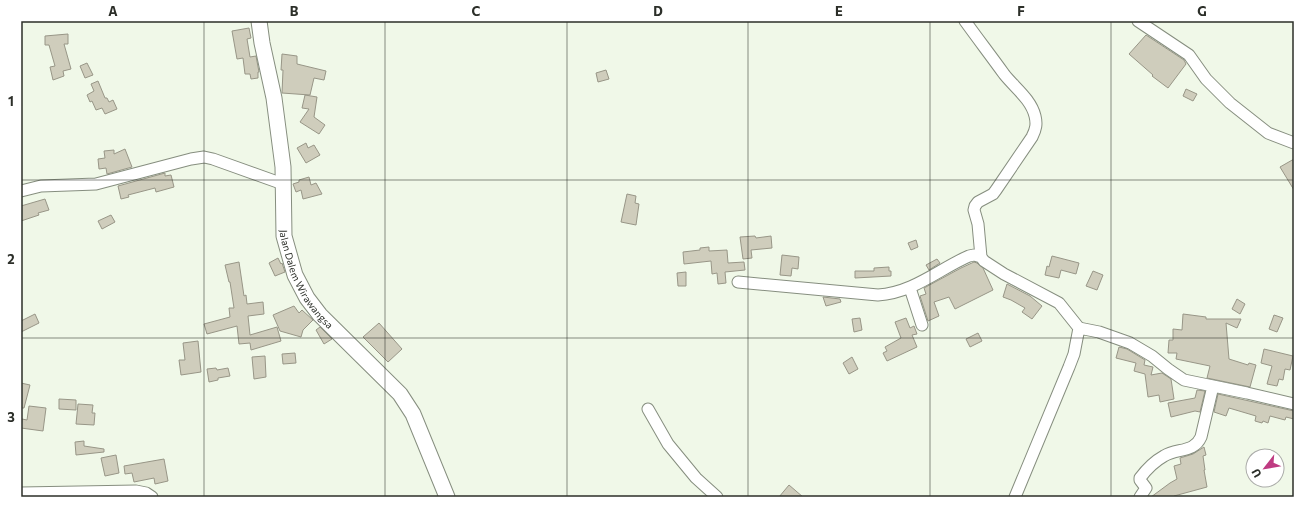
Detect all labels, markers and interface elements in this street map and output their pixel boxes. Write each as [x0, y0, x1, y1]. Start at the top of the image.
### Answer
text: A [108, 3, 118, 19]
text: B [290, 3, 299, 19]
text: C [472, 3, 481, 19]
text: D [653, 3, 663, 19]
text: E [835, 3, 843, 19]
text: F [1017, 3, 1025, 19]
text: G [1197, 3, 1207, 19]
text: 1 [8, 93, 14, 109]
street label: Jalan Dalem Wirawangsa [278, 230, 336, 331]
text: 2 [7, 251, 15, 267]
text: 3 [7, 409, 15, 425]
north arrow [1245, 448, 1285, 488]
text: U [1248, 467, 1264, 480]

